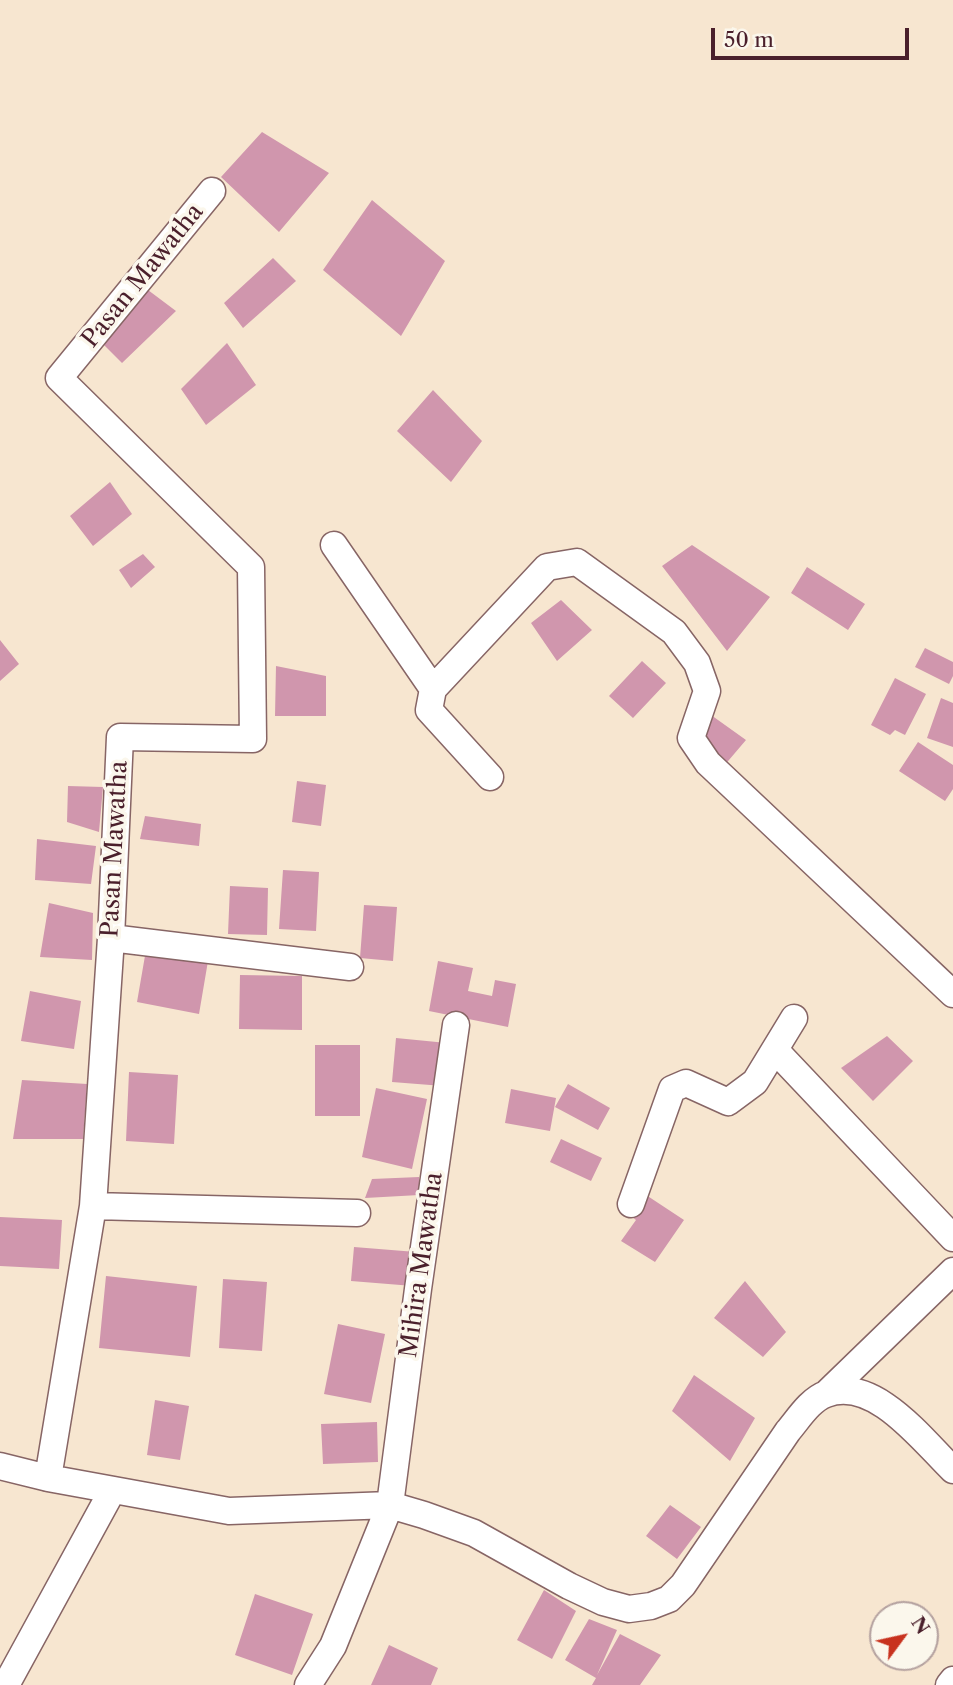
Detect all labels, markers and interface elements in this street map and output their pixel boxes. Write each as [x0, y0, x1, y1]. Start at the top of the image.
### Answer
scale bar [715, 14, 913, 58]
text: 50 m [724, 27, 774, 52]
street label: Pasan Mawatha [76, 198, 210, 354]
street label: Pasan Mawatha [96, 760, 134, 938]
street label: Mihira Mawatha [395, 1170, 449, 1360]
north arrow [869, 1601, 939, 1671]
text: N [906, 1612, 934, 1639]

